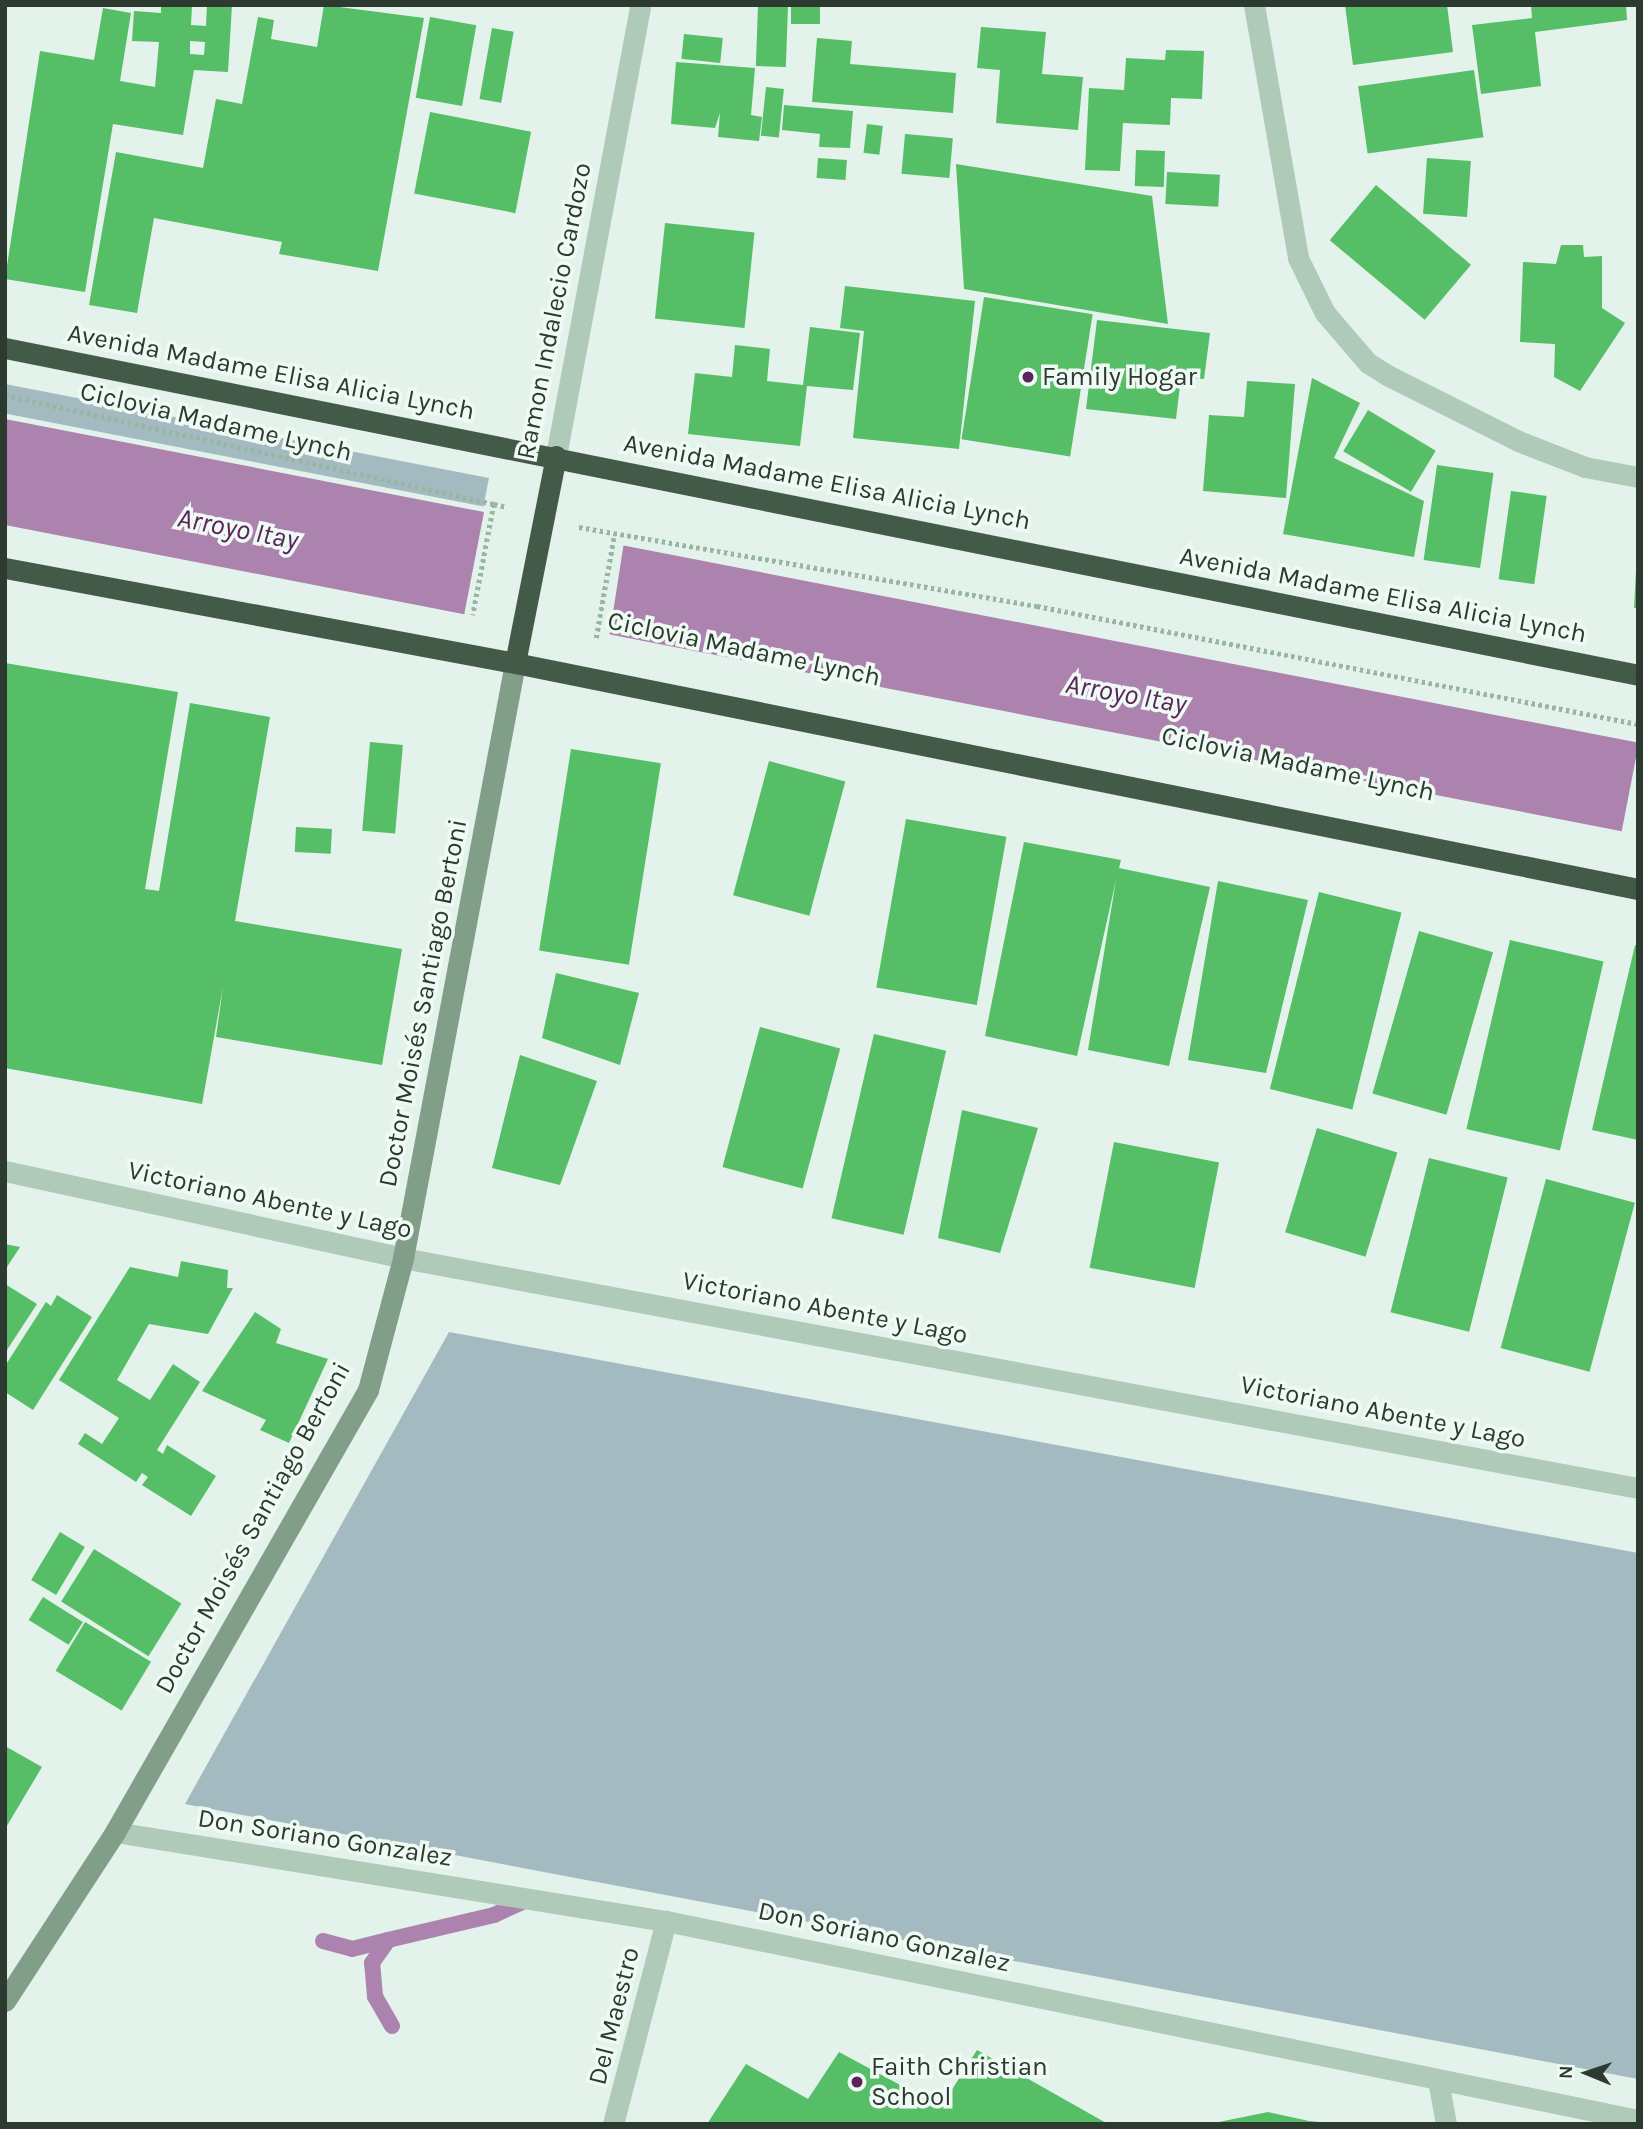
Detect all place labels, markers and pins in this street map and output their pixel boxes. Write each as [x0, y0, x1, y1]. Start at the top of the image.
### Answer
place label: Family Hogar [1042, 361, 1197, 393]
marker: Family Hogar [1020, 369, 1036, 385]
place label: Faith Christian School [871, 2051, 1048, 2112]
marker: Faith Christian School [849, 2074, 865, 2090]

